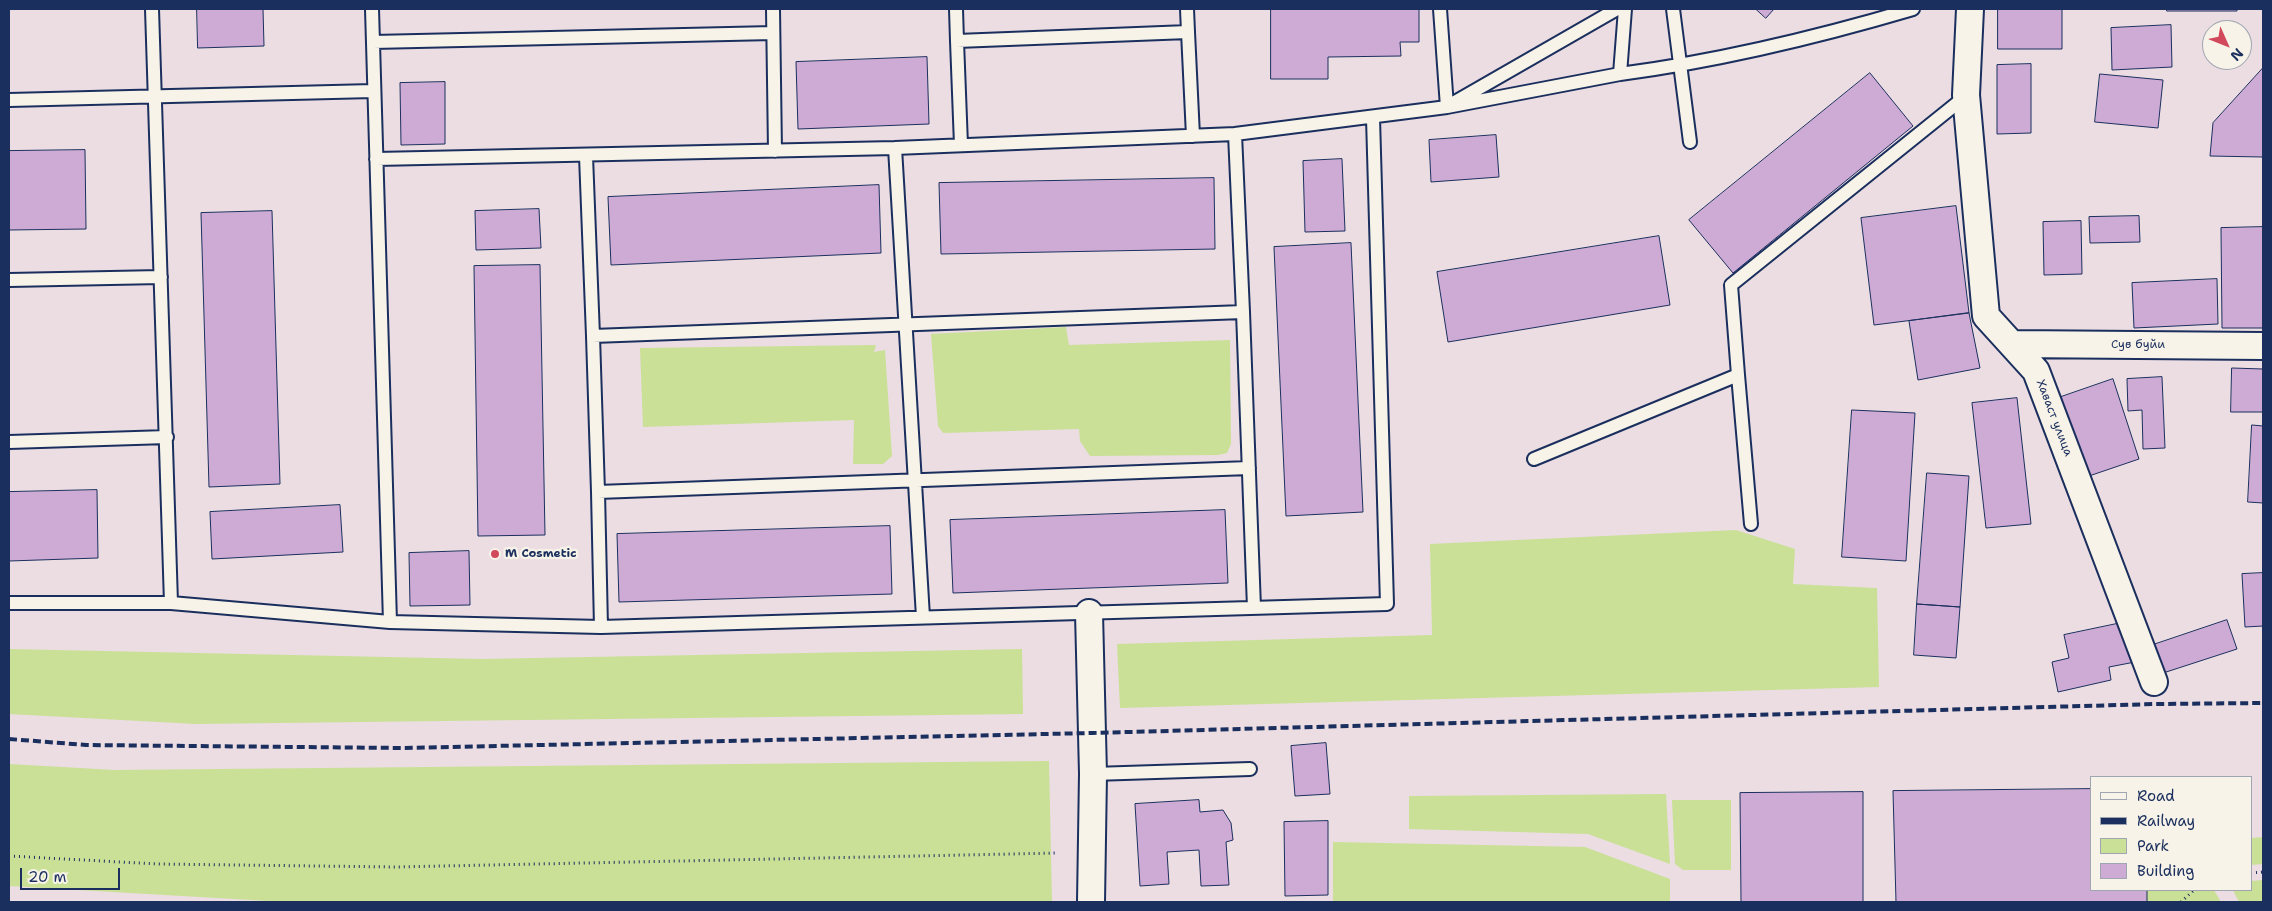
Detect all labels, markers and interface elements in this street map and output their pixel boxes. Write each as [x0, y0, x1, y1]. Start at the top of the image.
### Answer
north arrow [2202, 20, 2252, 70]
text: N [2227, 44, 2247, 65]
street label: Сув буйи [2111, 338, 2165, 352]
street label: Хаваст улица [2033, 378, 2075, 458]
place label: M Cosmetic [505, 547, 577, 561]
marker: M Cosmetic [489, 548, 501, 560]
legend [2090, 776, 2252, 891]
text: Road [2137, 786, 2175, 806]
text: Railway [2137, 811, 2195, 831]
text: Park [2137, 836, 2169, 856]
scale bar [22, 858, 122, 890]
text: Building [2137, 861, 2194, 881]
text: 20 m [28, 867, 67, 887]

